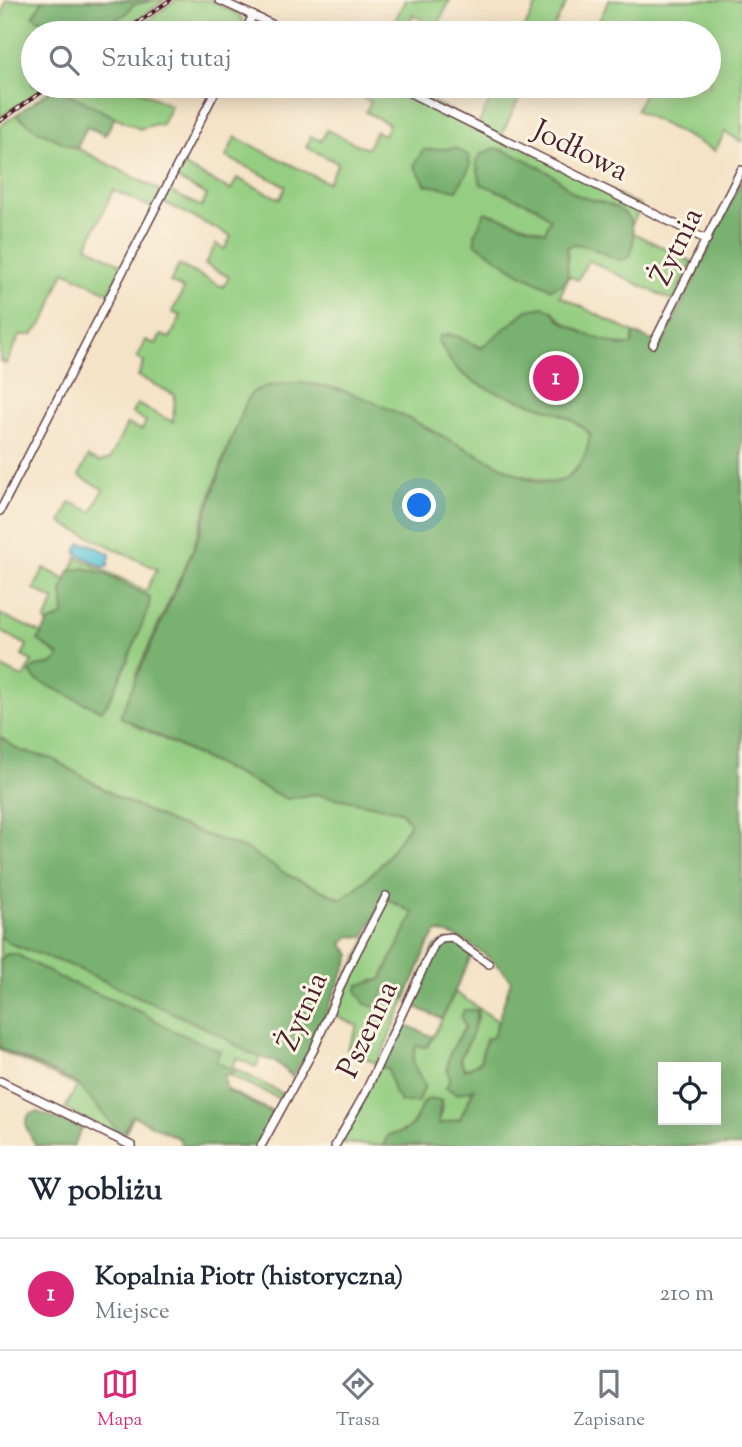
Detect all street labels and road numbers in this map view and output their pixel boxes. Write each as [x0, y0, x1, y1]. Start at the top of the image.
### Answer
street label: Jodłowa [523, 109, 635, 194]
street label: Żytnia [641, 201, 715, 293]
street label: Żytnia [268, 966, 340, 1058]
street label: Pszenna [328, 974, 410, 1086]

